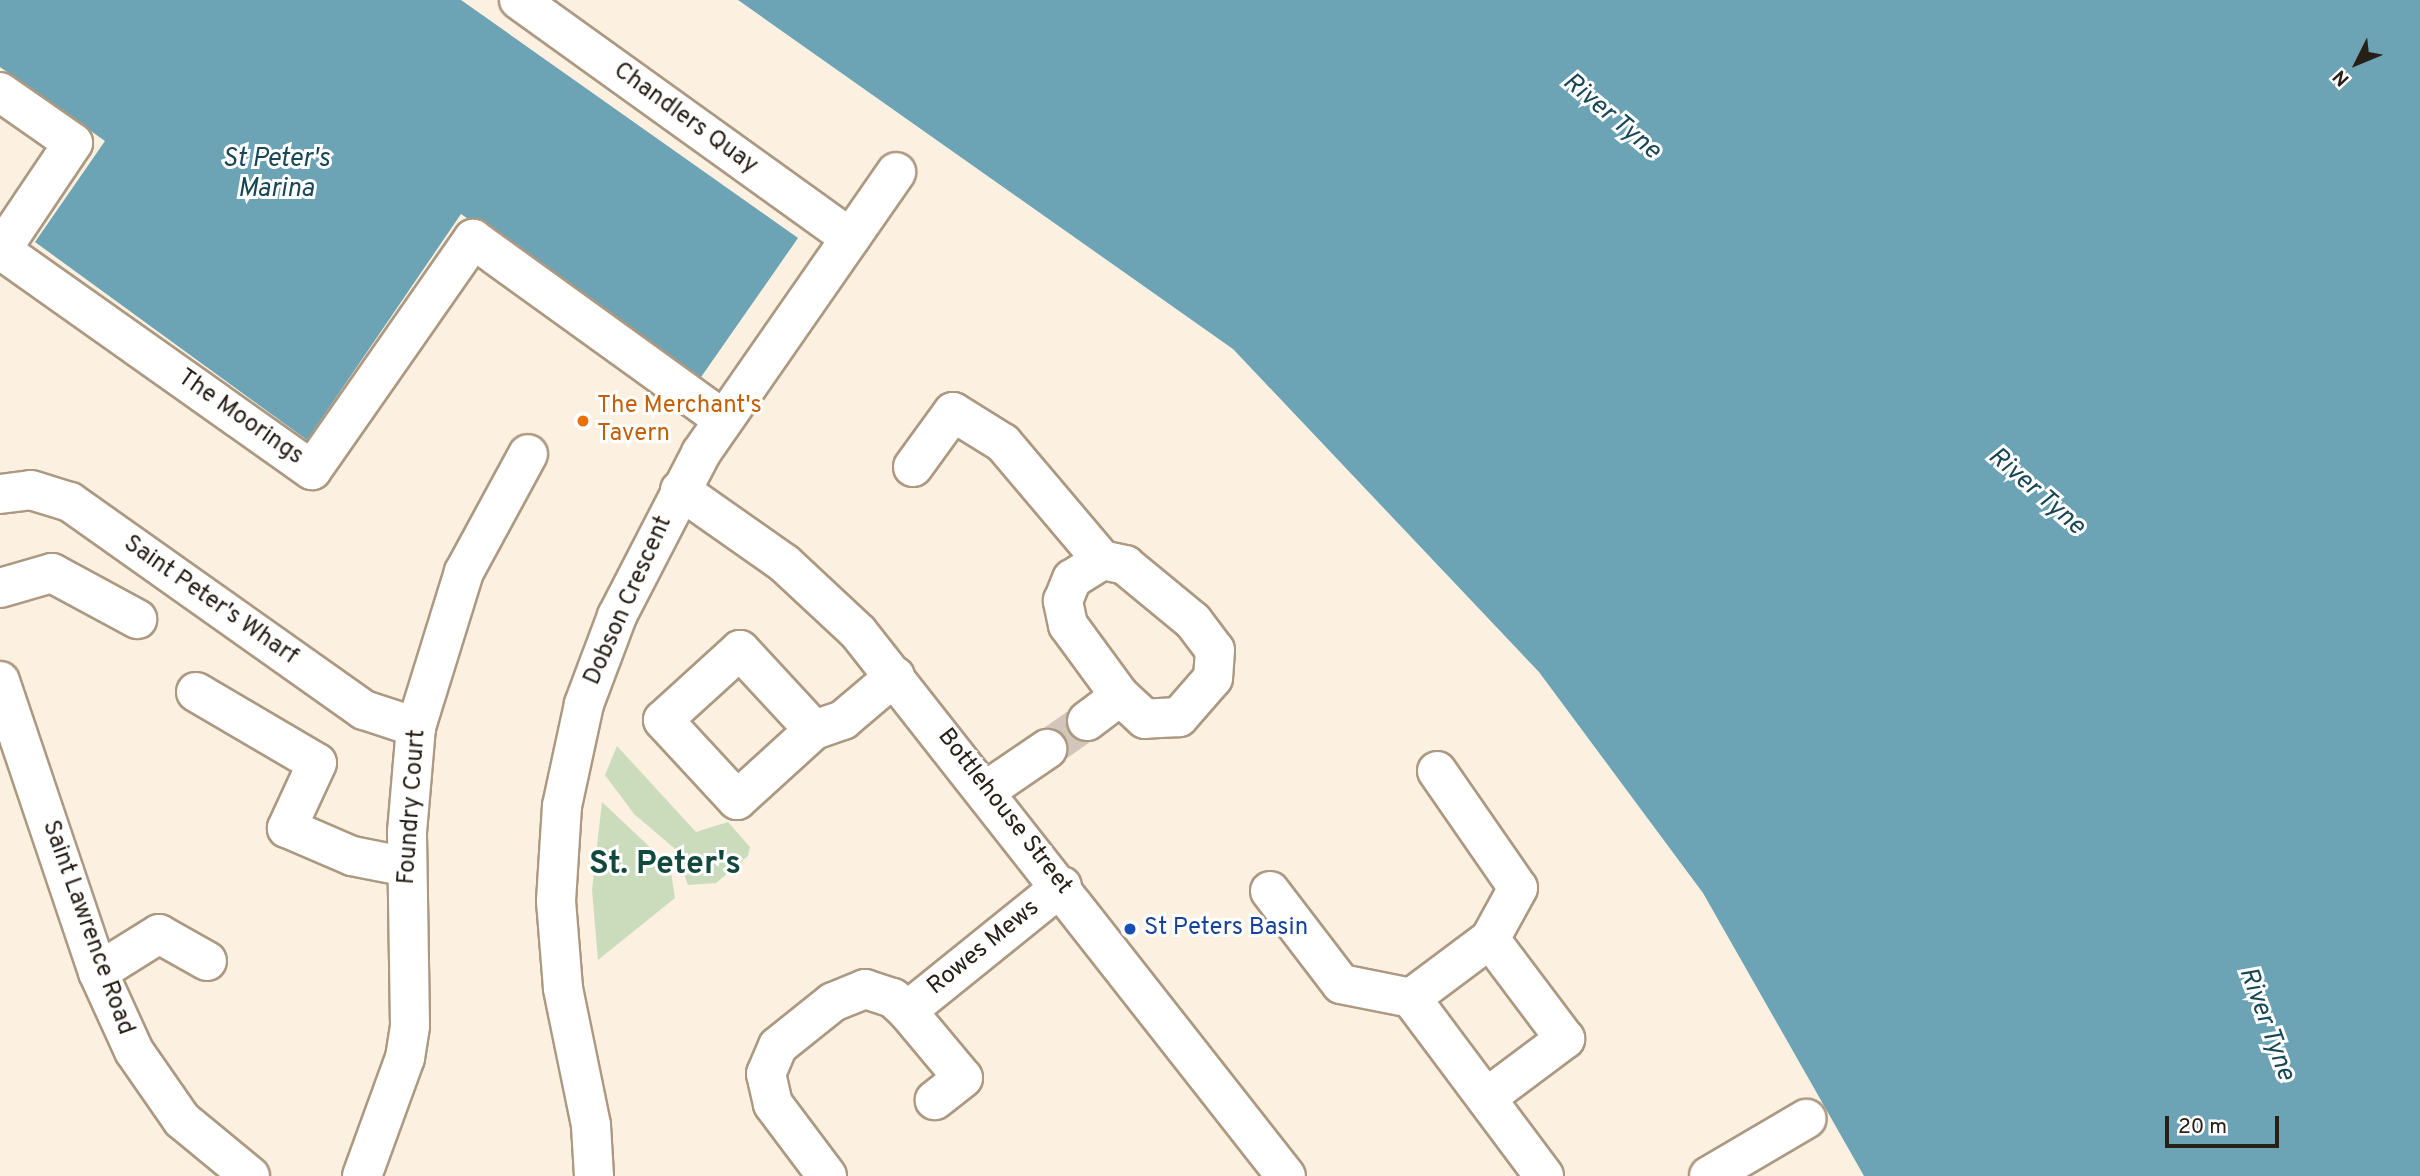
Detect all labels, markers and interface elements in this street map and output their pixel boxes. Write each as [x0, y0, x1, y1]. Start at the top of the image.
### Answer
north arrow [2322, 28, 2392, 98]
street label: Chandlers Quay [607, 57, 763, 181]
text: N [2328, 64, 2355, 90]
water label: River Tyne [1555, 67, 1667, 167]
water label: St Peter's Marina [222, 144, 330, 206]
street label: The Moorings [172, 364, 308, 472]
place label: The Merchant's Tavern [597, 393, 762, 449]
marker: The Merchant's Tavern [575, 413, 591, 429]
water label: River Tyne [1981, 441, 2091, 543]
street label: Dobson Crescent [579, 512, 679, 690]
street label: Saint Peter's Wharf [117, 530, 303, 672]
street label: Bottlehouse Street [930, 724, 1078, 900]
street label: Foundry Court [393, 728, 433, 886]
street label: Saint Lawrence Road [35, 817, 139, 1039]
district label: St. Peter's [589, 846, 741, 884]
street label: Rowes Mews [922, 894, 1046, 1002]
place label: St Peters Basin [1144, 915, 1308, 943]
marker: St Peters Basin [1122, 921, 1138, 937]
water label: River Tyne [2231, 963, 2301, 1085]
scale bar [2168, 1102, 2282, 1146]
text: 20 m [2178, 1114, 2227, 1141]

